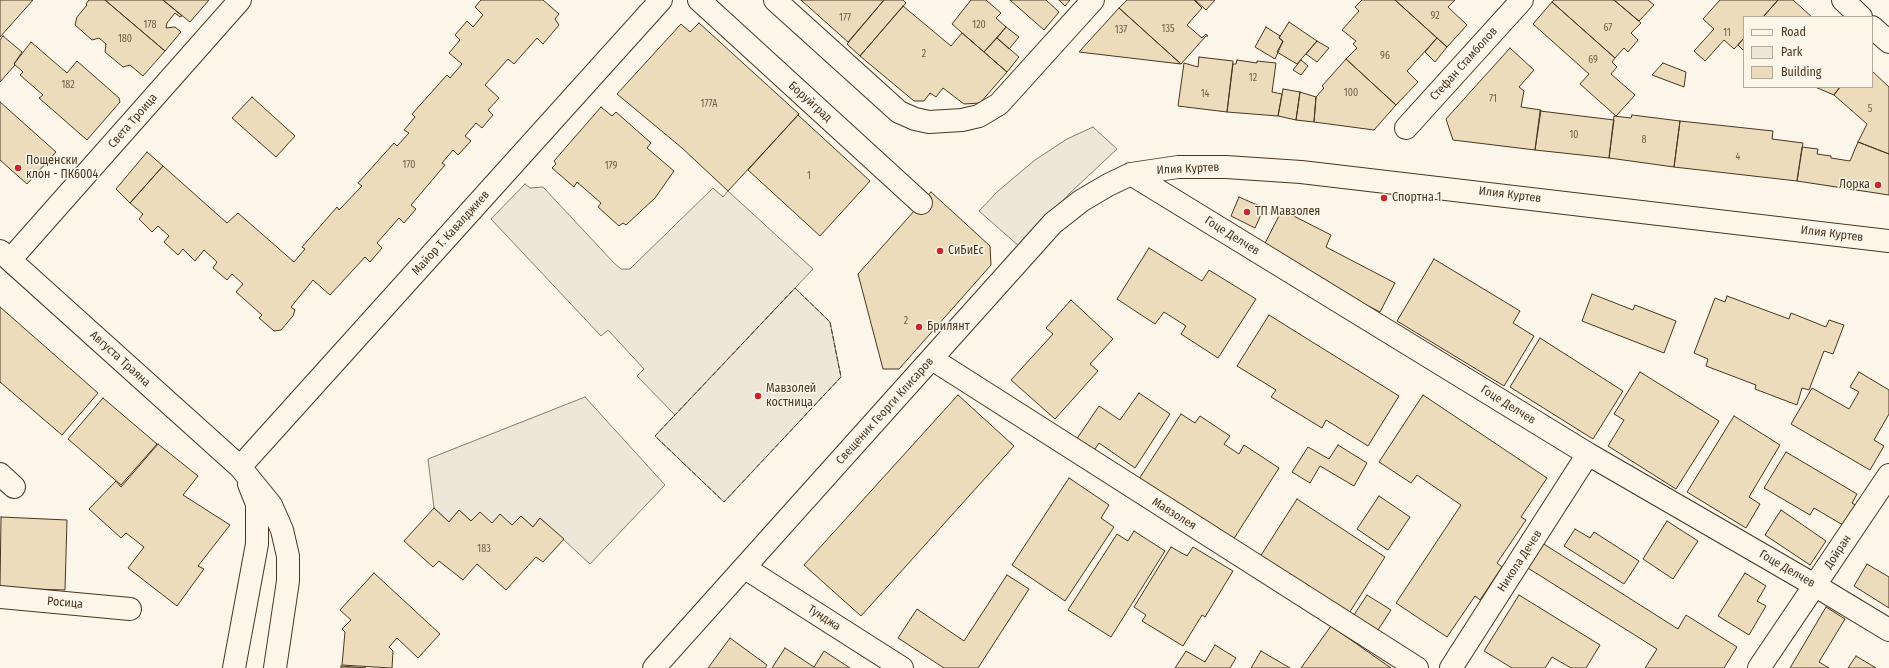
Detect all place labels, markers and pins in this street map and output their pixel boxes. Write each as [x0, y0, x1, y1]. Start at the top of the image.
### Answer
place label: Пощенски клон - ПК6004 [26, 154, 98, 182]
marker: Пощенски клон - ПК6004 [13, 163, 23, 173]
place label: Лорка [1839, 178, 1870, 192]
marker: Лорка [1873, 180, 1883, 190]
place label: Спортна 1 [1392, 191, 1441, 205]
marker: Спортна 1 [1379, 193, 1389, 203]
place label: ТП Мавзолея [1255, 205, 1320, 219]
marker: ТП Мавзолея [1242, 207, 1252, 217]
place label: СиБиЕс [948, 244, 984, 258]
marker: СиБиЕс [935, 246, 945, 256]
place label: Брилянт [927, 320, 970, 334]
marker: Брилянт [914, 322, 924, 332]
place label: Мавзолей костница [766, 382, 816, 410]
marker: Мавзолей костница [753, 391, 763, 401]

